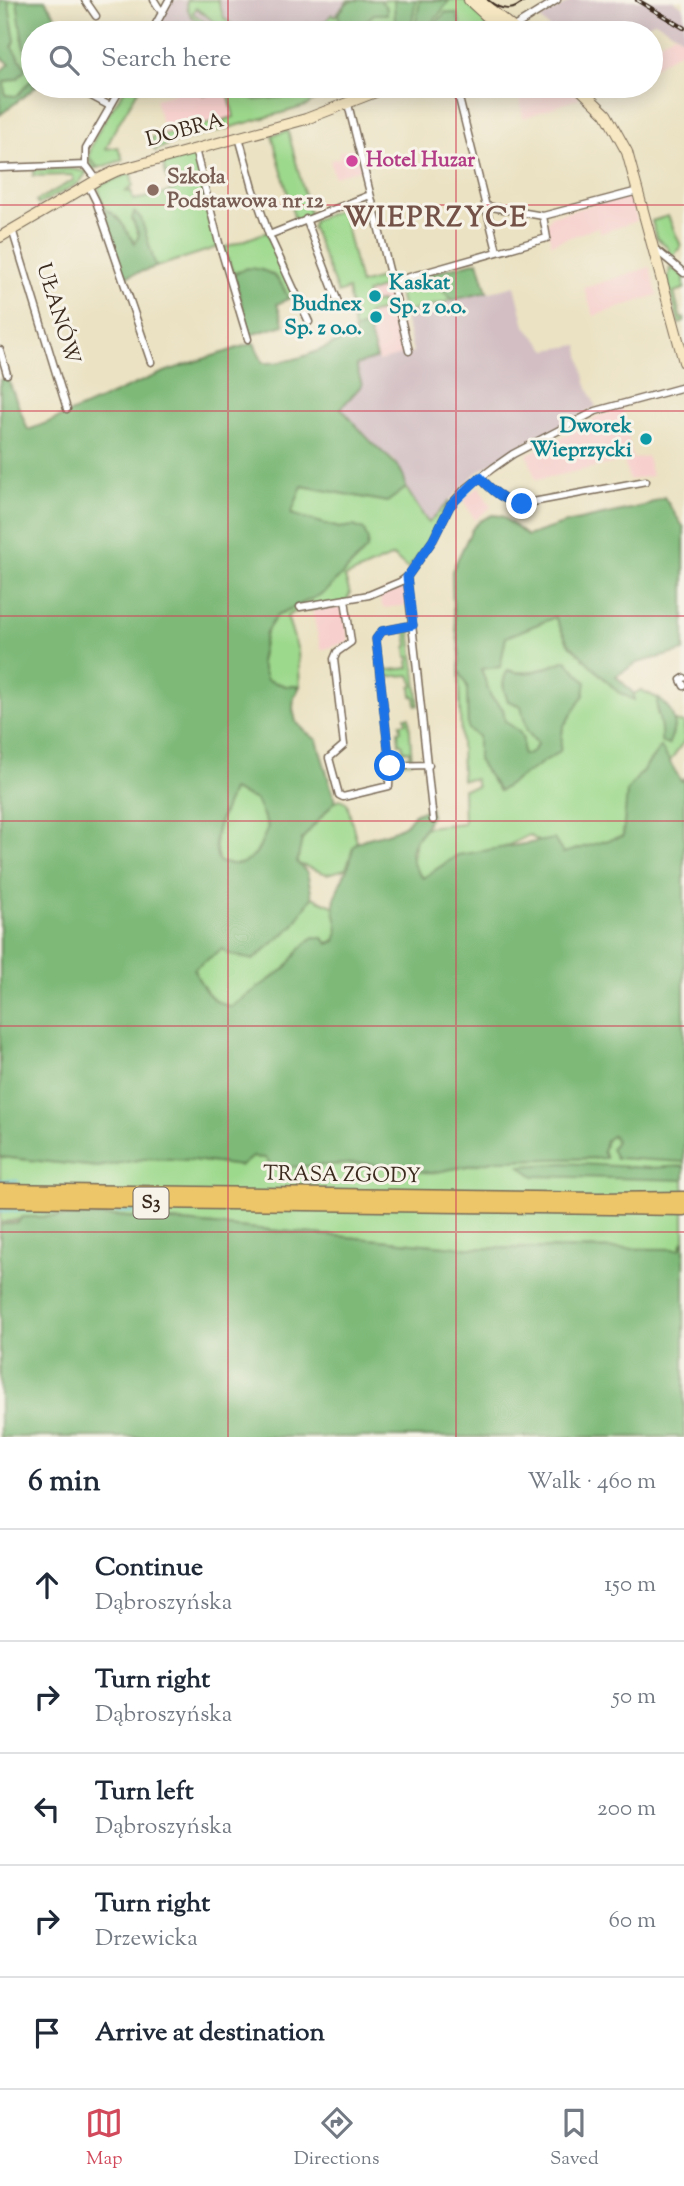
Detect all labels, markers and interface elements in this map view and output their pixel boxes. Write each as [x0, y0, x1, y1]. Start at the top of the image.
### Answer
search box [21, 21, 663, 98]
icon: search [45, 41, 83, 79]
text: Search here [101, 41, 231, 78]
street label: DOBRA [143, 106, 227, 156]
place label: Hotel Huzar [366, 146, 475, 176]
marker: Hotel Huzar [344, 153, 360, 169]
place label: Szkoła Podstawowa nr 12 [167, 163, 324, 217]
marker: Szkoła Podstawowa nr 12 [145, 182, 161, 198]
district label: WIEPRZYCE [343, 199, 529, 239]
street label: UŁANÓW [27, 260, 87, 368]
place label: Kaskat Sp. z o.o. [389, 269, 467, 323]
marker: Kaskat Sp. z o.o. [367, 288, 383, 304]
place label: Budnex Sp. z o.o. [284, 290, 362, 344]
marker: Budnex Sp. z o.o. [368, 309, 384, 325]
place label: Dworek Wieprzycki [530, 412, 633, 466]
marker: Dworek Wieprzycki [638, 431, 654, 447]
route end [506, 488, 537, 519]
route start [374, 750, 405, 781]
street label: TRASA ZGODY [263, 1160, 421, 1192]
road number: S3 [134, 1188, 168, 1218]
text: 6 min [28, 1461, 100, 1504]
text: Walk · 460 m [528, 1466, 656, 1499]
text: Continue [95, 1550, 203, 1587]
icon: ahead [28, 1566, 66, 1604]
text: 150 m [604, 1569, 656, 1602]
text: Dąbroszyńska [95, 1587, 232, 1620]
text: Turn right [95, 1662, 210, 1699]
icon: right [28, 1678, 66, 1716]
text: 50 m [612, 1681, 656, 1714]
text: Dąbroszyńska [95, 1699, 232, 1732]
text: Turn left [95, 1774, 194, 1811]
icon: left [28, 1790, 66, 1828]
text: 200 m [597, 1793, 656, 1826]
text: Dąbroszyńska [95, 1811, 232, 1844]
text: Turn right [95, 1886, 210, 1923]
icon: right [28, 1902, 66, 1940]
text: 60 m [608, 1905, 656, 1938]
text: Drzewicka [95, 1923, 198, 1956]
icon: arrive [28, 2014, 66, 2052]
text: Arrive at destination [95, 2015, 325, 2052]
tab: Map [85, 2104, 123, 2173]
tab: Directions [294, 2104, 379, 2173]
tab: Saved [550, 2104, 599, 2173]

